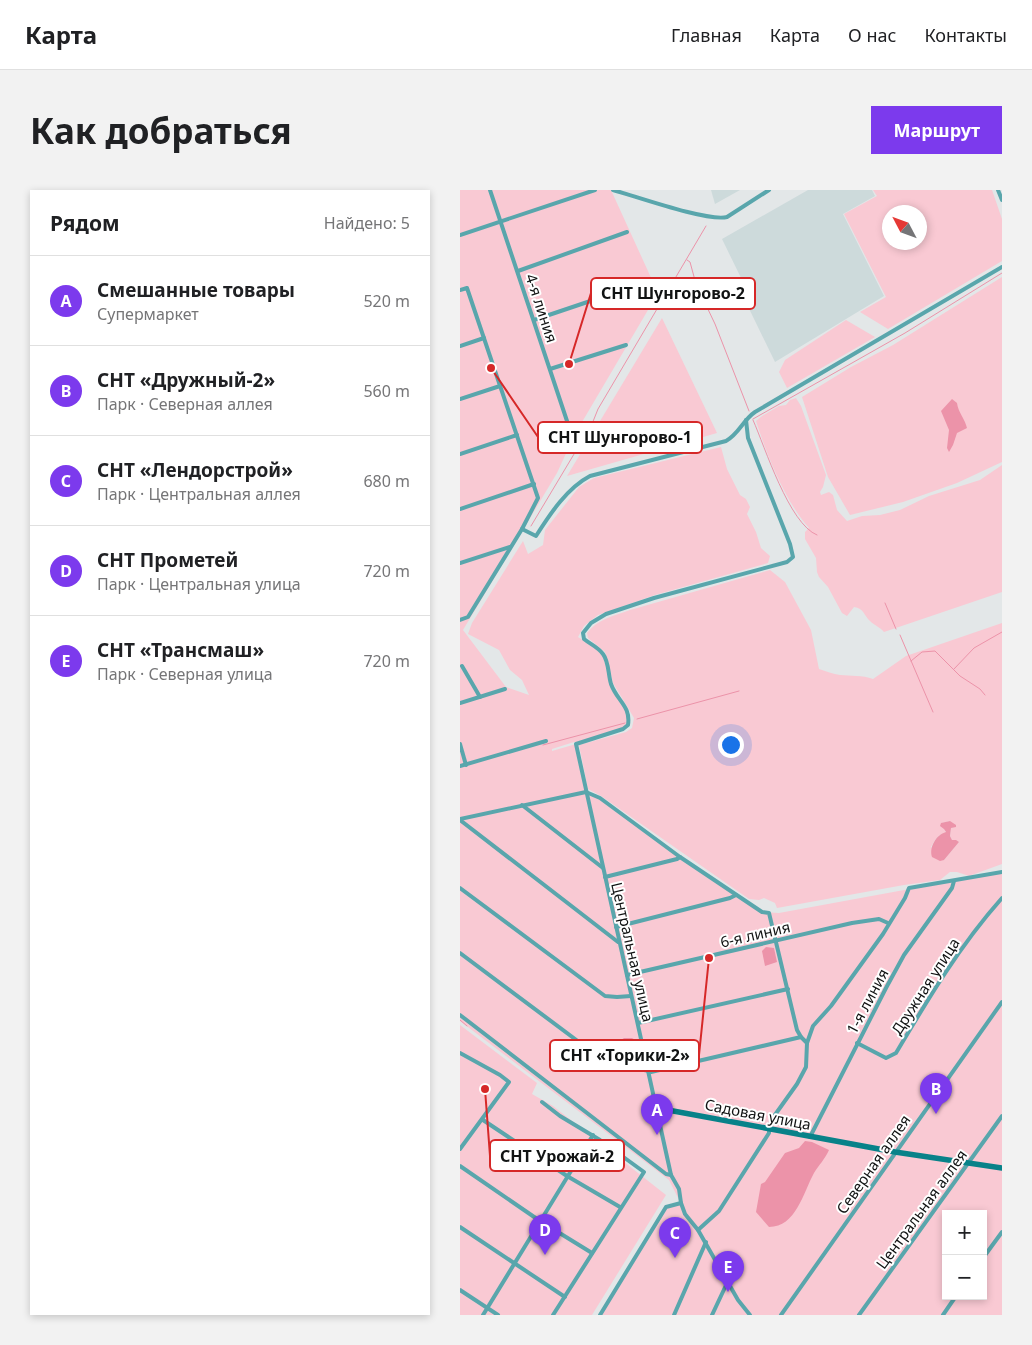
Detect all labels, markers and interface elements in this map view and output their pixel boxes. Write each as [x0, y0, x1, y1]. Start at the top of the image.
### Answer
text: Карта [25, 18, 97, 51]
text: Главная [671, 23, 742, 47]
text: Карта [770, 23, 820, 47]
text: О нас [848, 23, 896, 47]
text: Контакты [924, 23, 1007, 47]
button: Маршрут [871, 106, 1002, 154]
text: Как добраться [30, 107, 292, 154]
north arrow [882, 205, 927, 250]
text: Рядом [50, 209, 120, 237]
text: Найдено: 5 [324, 212, 410, 234]
street label: 4-я линия [521, 271, 563, 345]
text: Смешанные товары [97, 277, 295, 303]
callout: СНТ Шунгорово-2 [591, 278, 755, 309]
text: СНТ Шунгорово-2 [601, 282, 745, 304]
text: A [60, 290, 72, 312]
text: 520 m [363, 290, 410, 312]
text: Супермаркет [97, 303, 199, 325]
text: СНТ «Дружный-2» [97, 367, 275, 393]
text: B [61, 380, 71, 402]
text: 560 m [363, 380, 410, 402]
text: Парк · Северная аллея [97, 393, 273, 415]
callout: СНТ Шунгорово-1 [538, 422, 702, 453]
text: СНТ Шунгорово-1 [548, 426, 692, 448]
text: СНТ «Лендорстрой» [97, 457, 293, 483]
text: C [61, 470, 71, 492]
text: 680 m [363, 470, 410, 492]
text: Парк · Центральная аллея [97, 483, 301, 505]
text: СНТ Прометей [97, 547, 238, 573]
text: D [60, 560, 72, 582]
text: 720 m [363, 560, 410, 582]
text: Парк · Центральная улица [97, 573, 301, 595]
text: СНТ «Трансмаш» [97, 637, 264, 663]
text: E [62, 650, 70, 672]
text: 720 m [363, 650, 410, 672]
text: Парк · Северная улица [97, 663, 273, 685]
your location [718, 732, 744, 758]
street label: Центральная улица [607, 880, 659, 1024]
street label: 6-я линия [718, 916, 792, 952]
street label: Дружная улица [886, 934, 964, 1038]
street label: 1-я линия [841, 965, 893, 1037]
callout: СНТ «Торики-2» [550, 1040, 699, 1071]
text: СНТ «Торики-2» [560, 1044, 690, 1066]
pin: B [920, 1073, 952, 1114]
pin: A [641, 1094, 673, 1135]
street label: Садовая улица [703, 1094, 813, 1134]
street label: Северная аллея [831, 1111, 915, 1217]
callout: СНТ Урожай-2 [490, 1140, 624, 1171]
text: СНТ Урожай-2 [500, 1145, 614, 1167]
street label: Центральная аллея [871, 1145, 971, 1273]
map controls [942, 1210, 987, 1300]
button: + [942, 1210, 987, 1255]
pin: D [529, 1214, 561, 1255]
pin: C [659, 1217, 691, 1258]
pin: E [712, 1251, 744, 1292]
button: − [942, 1255, 987, 1300]

